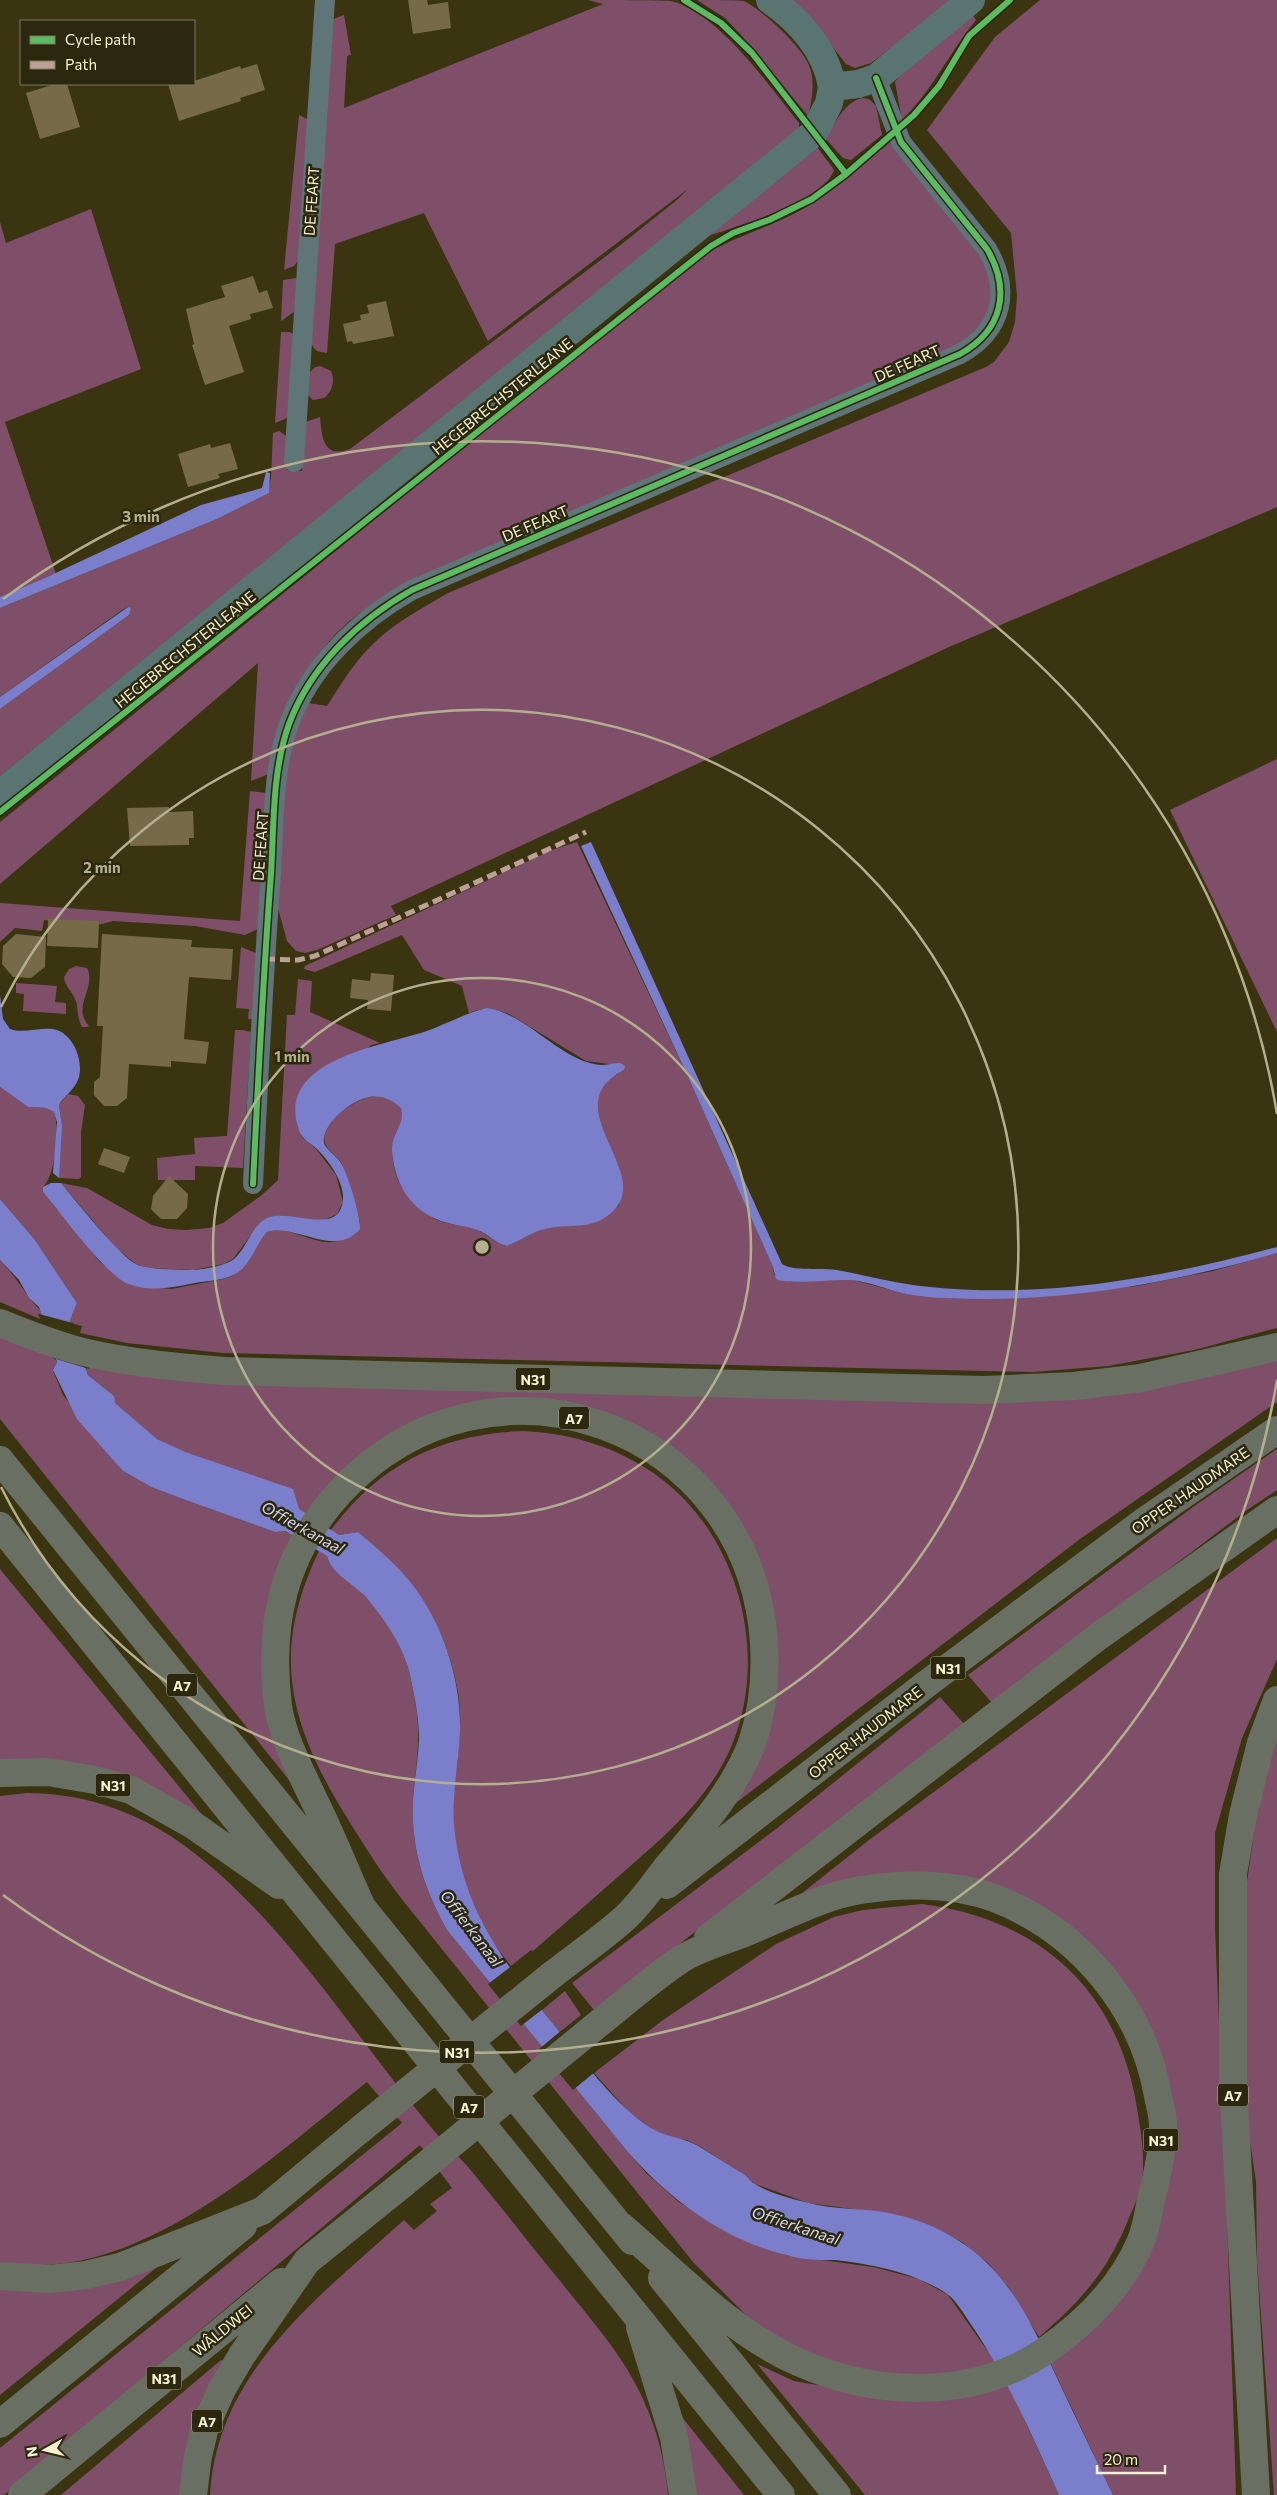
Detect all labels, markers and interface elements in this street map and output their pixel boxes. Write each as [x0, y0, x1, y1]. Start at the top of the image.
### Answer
legend [20, 20, 195, 85]
text: Cycle path [65, 30, 136, 48]
text: Path [65, 55, 97, 73]
street label: DE FEART [300, 165, 322, 237]
street label: HEGEBRECHSTERLEANE [428, 334, 576, 458]
street label: DE FEART [871, 340, 943, 385]
street label: DE FEART [499, 501, 571, 545]
text: 3 min [122, 507, 160, 525]
street label: HEGEBRECHSTERLEANE [111, 587, 259, 711]
street label: DE FEART [249, 810, 271, 882]
text: 2 min [83, 858, 121, 876]
text: 1 min [274, 1047, 310, 1065]
centre of rings [473, 1238, 491, 1256]
road number: N31 [516, 1368, 550, 1390]
road number: A7 [559, 1406, 589, 1430]
street label: OPPER HAUDMARE [1128, 1443, 1252, 1537]
water label: Offierkanaal [258, 1497, 348, 1558]
road number: N31 [930, 1656, 966, 1680]
road number: A7 [167, 1674, 197, 1696]
street label: OPPER HAUDMARE [805, 1682, 926, 1782]
road number: N31 [96, 1774, 130, 1796]
water label: Offierkanaal [437, 1886, 508, 1971]
road number: N31 [440, 2040, 474, 2064]
road number: A7 [1218, 2084, 1248, 2106]
road number: A7 [454, 2096, 484, 2118]
road number: N31 [1144, 2128, 1178, 2152]
water label: Offierkanaal [750, 2202, 843, 2248]
street label: WÂLDWEI [188, 2299, 256, 2360]
road number: N31 [146, 2366, 182, 2390]
road number: A7 [192, 2410, 222, 2432]
north arrow [20, 2425, 70, 2475]
scale bar [1097, 2442, 1164, 2474]
text: N [22, 2445, 41, 2458]
text: 20 m [1104, 2450, 1138, 2468]

